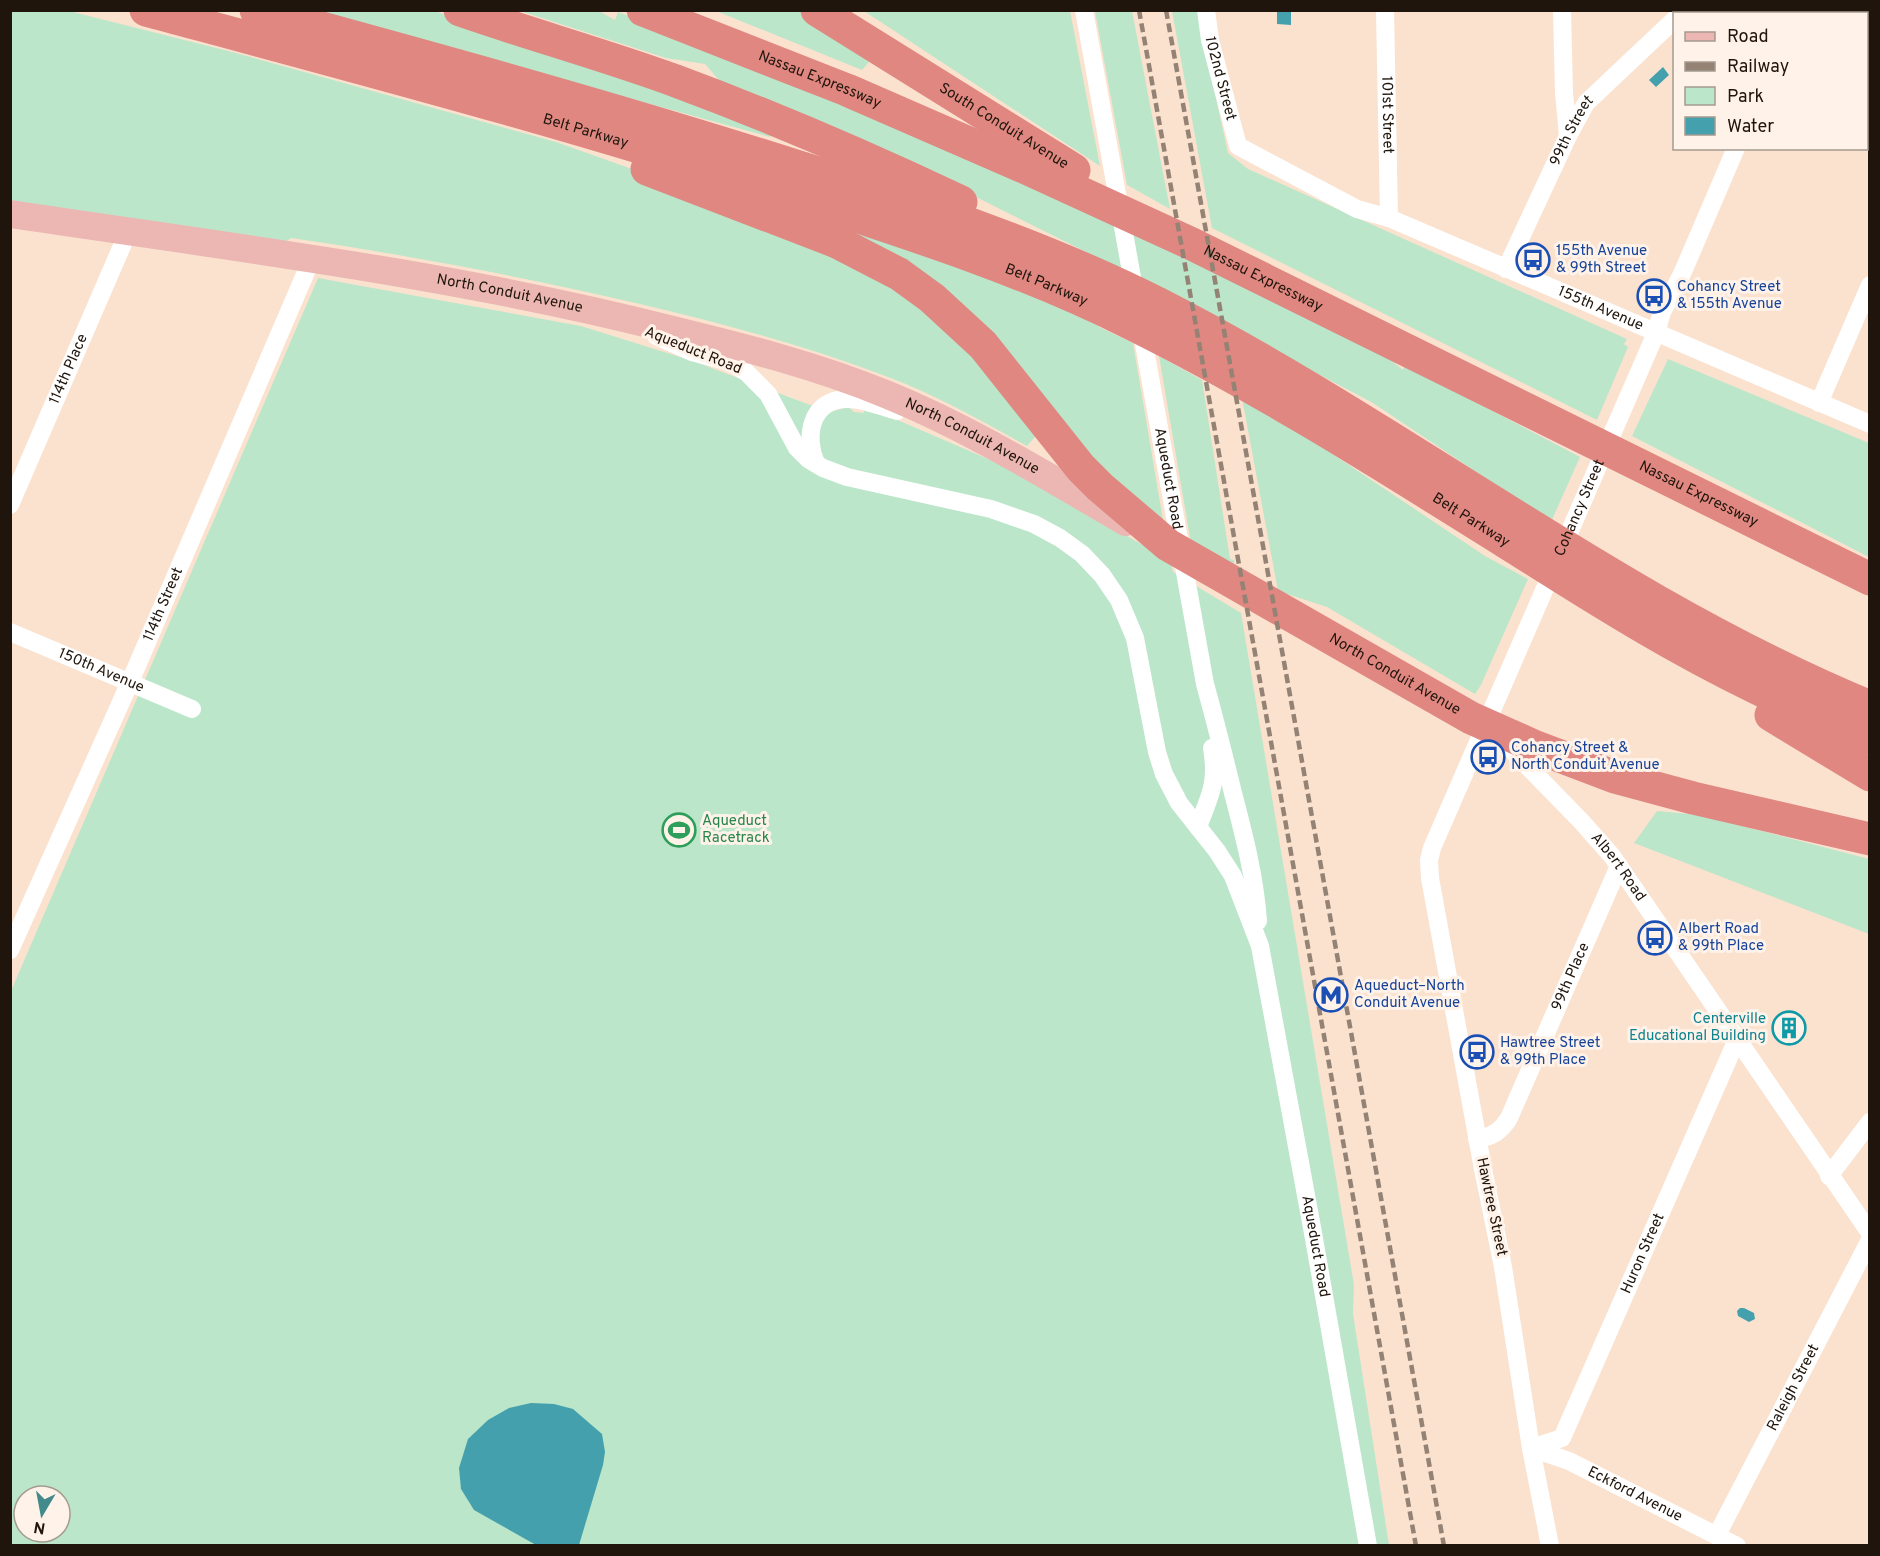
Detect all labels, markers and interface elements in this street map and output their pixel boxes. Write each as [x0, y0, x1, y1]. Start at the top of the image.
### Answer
legend [1673, 12, 1868, 150]
text: Road [1727, 26, 1769, 49]
street label: 102nd Street [1200, 35, 1240, 123]
street label: Nassau Expressway [755, 47, 884, 113]
text: Railway [1727, 56, 1789, 79]
street label: 101st Street [1377, 76, 1397, 154]
street label: South Conduit Avenue [935, 79, 1072, 174]
text: Park [1727, 86, 1764, 109]
street label: 99th Street [1546, 91, 1598, 169]
street label: Belt Parkway [540, 110, 631, 153]
text: Water [1727, 116, 1774, 139]
street label: Nassau Expressway [1200, 242, 1326, 317]
bus stop icon: 155th Avenue & 99th Street [1515, 242, 1551, 278]
place label: 155th Avenue & 99th Street [1556, 242, 1647, 278]
street label: Belt Parkway [1002, 260, 1091, 311]
street label: North Conduit Avenue [435, 270, 584, 318]
bus stop icon: Cohancy Street & 155th Avenue [1636, 278, 1672, 314]
place label: Cohancy Street & 155th Avenue [1677, 278, 1782, 314]
street label: 155th Avenue [1555, 282, 1646, 335]
street label: Aqueduct Road [642, 323, 744, 379]
street label: 114th Place [45, 331, 92, 407]
street label: North Conduit Avenue [902, 394, 1043, 479]
street label: Aqueduct Road [1150, 426, 1187, 531]
street label: Cohancy Street [1550, 457, 1609, 559]
street label: Nassau Expressway [1636, 457, 1762, 532]
street label: Belt Parkway [1429, 489, 1514, 552]
street label: 114th Street [139, 564, 188, 644]
street label: North Conduit Avenue [1325, 629, 1464, 720]
street label: 150th Avenue [55, 644, 147, 697]
bus stop icon: Cohancy Street & North Conduit Avenue [1470, 739, 1506, 775]
place label: Cohancy Street & North Conduit Avenue [1511, 739, 1660, 775]
sports icon: Aqueduct Racetrack [661, 812, 697, 848]
place label: Aqueduct Racetrack [702, 812, 770, 848]
street label: Albert Road [1586, 829, 1650, 905]
bus stop icon: Albert Road & 99th Place [1637, 920, 1673, 956]
place label: Albert Road & 99th Place [1678, 920, 1764, 956]
street label: 99th Place [1547, 940, 1594, 1014]
metro station icon: Aqueduct–North Conduit Avenue [1313, 977, 1349, 1013]
place label: Aqueduct–North Conduit Avenue [1354, 977, 1465, 1013]
place label: Centerville Educational Building [1629, 1010, 1766, 1046]
building icon: Centerville Educational Building [1771, 1010, 1807, 1046]
bus stop icon: Hawtree Street & 99th Place [1459, 1034, 1495, 1070]
place label: Hawtree Street & 99th Place [1500, 1034, 1600, 1070]
street label: Hawtree Street [1471, 1156, 1511, 1258]
street label: Aqueduct Road [1297, 1194, 1334, 1299]
street label: Huron Street [1617, 1210, 1669, 1297]
street label: Raleigh Street [1763, 1341, 1824, 1434]
street label: Eckford Avenue [1584, 1462, 1685, 1526]
north arrow [12, 1484, 72, 1544]
text: N [32, 1516, 47, 1538]

